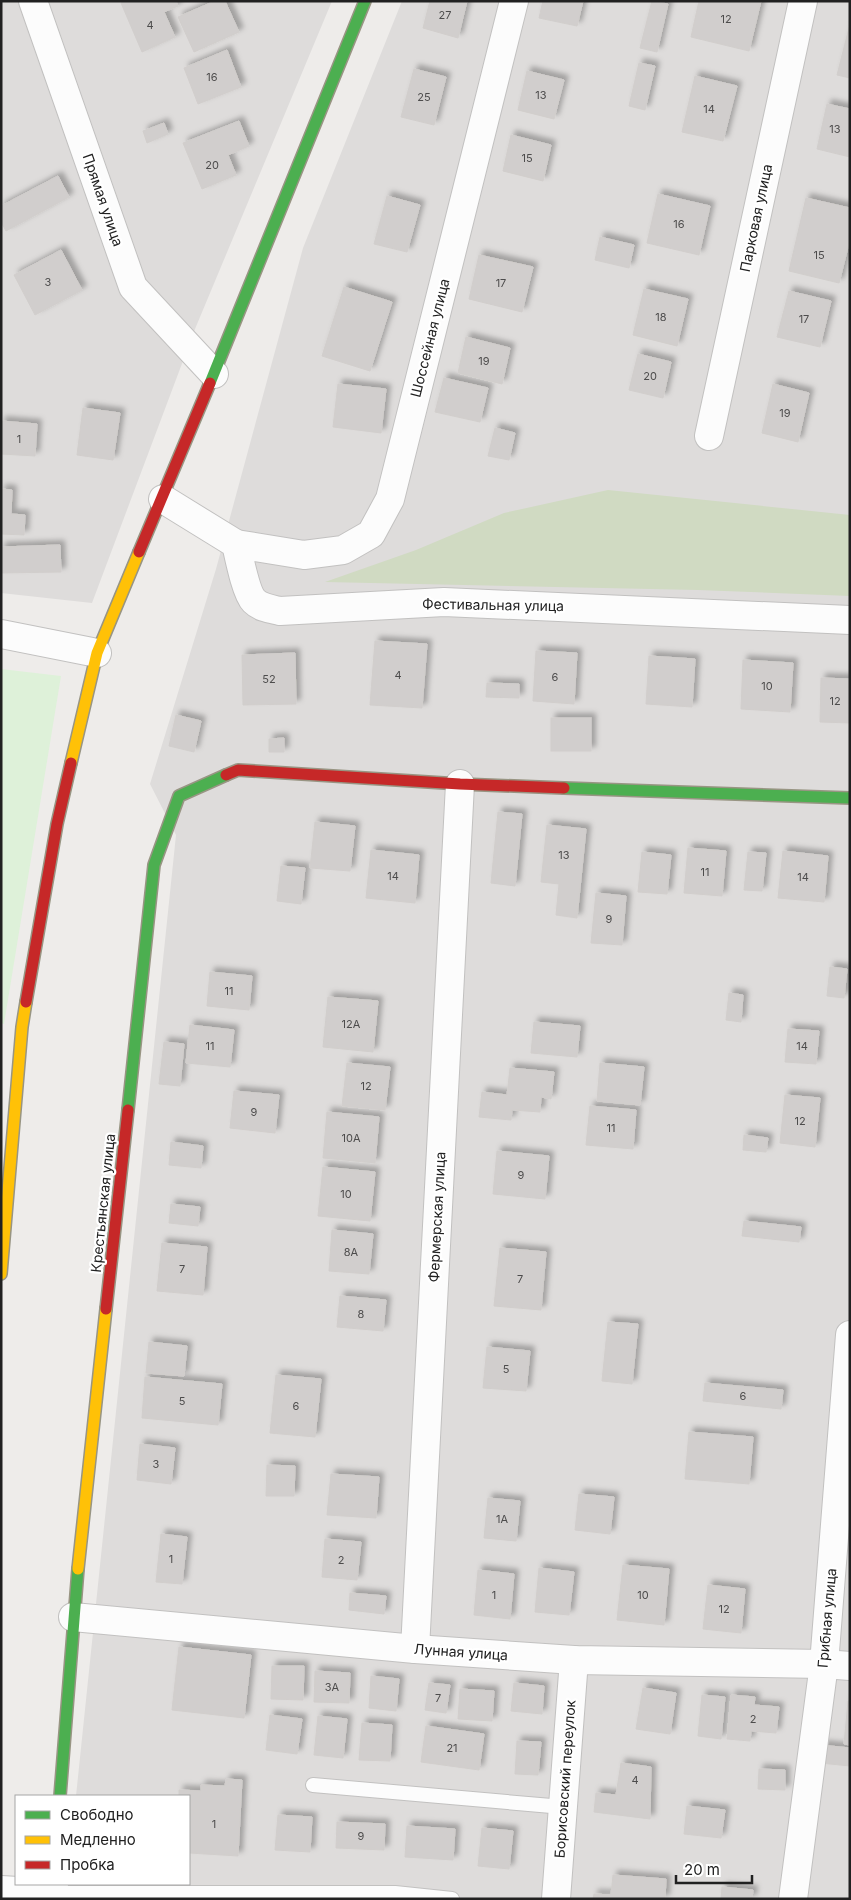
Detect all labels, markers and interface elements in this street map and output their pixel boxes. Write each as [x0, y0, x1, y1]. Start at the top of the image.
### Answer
house number: 27 [439, 8, 451, 22]
house number: 12 [720, 12, 732, 26]
house number: 4 [146, 18, 154, 32]
house number: 16 [206, 70, 218, 84]
house number: 13 [535, 88, 547, 102]
house number: 25 [417, 90, 431, 104]
house number: 14 [703, 102, 715, 116]
house number: 13 [829, 122, 841, 136]
street label: Прямая улица [80, 151, 127, 248]
house number: 15 [521, 151, 533, 165]
house number: 20 [205, 158, 219, 172]
street label: Парковая улица [736, 162, 775, 273]
house number: 16 [673, 217, 685, 231]
house number: 15 [813, 248, 825, 262]
house number: 3 [45, 275, 52, 289]
house number: 17 [496, 276, 506, 290]
street label: Шоссейная улица [407, 277, 453, 399]
house number: 18 [655, 310, 667, 324]
house number: 17 [799, 312, 809, 326]
house number: 19 [478, 354, 490, 368]
house number: 20 [643, 369, 657, 383]
house number: 19 [779, 406, 791, 420]
house number: 1 [17, 432, 21, 446]
street label: Фестивальная улица [422, 595, 564, 614]
house number: 4 [394, 668, 402, 682]
house number: 6 [552, 670, 559, 684]
house number: 52 [262, 672, 276, 686]
house number: 10 [761, 679, 773, 693]
house number: 12 [829, 694, 841, 708]
house number: 13 [558, 848, 570, 862]
house number: 11 [701, 865, 709, 879]
house number: 14 [387, 869, 399, 883]
house number: 14 [797, 870, 809, 884]
house number: 9 [606, 912, 613, 926]
house number: 11 [225, 984, 233, 998]
house number: 12А [342, 1017, 361, 1031]
house number: 11 [206, 1039, 214, 1053]
house number: 14 [796, 1039, 808, 1053]
house number: 12 [360, 1079, 372, 1093]
house number: 9 [251, 1105, 258, 1119]
house number: 12 [794, 1114, 806, 1128]
house number: 11 [607, 1121, 615, 1135]
house number: 10А [341, 1131, 361, 1145]
street label: Крестьянская улица [87, 1133, 118, 1273]
street label: Фермерская улица [425, 1151, 448, 1283]
house number: 9 [518, 1168, 525, 1182]
house number: 10 [340, 1187, 352, 1201]
house number: 8А [344, 1245, 359, 1259]
house number: 7 [179, 1262, 185, 1276]
house number: 7 [517, 1272, 523, 1286]
house number: 8 [358, 1307, 365, 1321]
house number: 5 [503, 1362, 510, 1376]
house number: 6 [740, 1389, 747, 1403]
house number: 5 [179, 1394, 186, 1408]
house number: 6 [293, 1399, 300, 1413]
house number: 3 [153, 1457, 160, 1471]
house number: 1А [496, 1512, 508, 1526]
house number: 1 [169, 1552, 173, 1566]
house number: 2 [338, 1553, 344, 1567]
street label: Грибная улица [814, 1567, 839, 1669]
house number: 1 [492, 1588, 496, 1602]
house number: 10 [637, 1588, 649, 1602]
house number: 12 [718, 1602, 730, 1616]
street label: Лунная улица [413, 1640, 509, 1663]
house number: 3А [325, 1680, 340, 1694]
house number: 7 [435, 1691, 441, 1705]
street label: Борисовский переулок [550, 1699, 579, 1859]
house number: 2 [750, 1712, 756, 1726]
house number: 21 [446, 1741, 458, 1755]
house number: 4 [631, 1773, 639, 1787]
legend [15, 1795, 190, 1885]
text: Свободно [60, 1805, 134, 1824]
house number: 1 [212, 1817, 216, 1831]
house number: 9 [358, 1829, 365, 1843]
text: Медленно [60, 1830, 136, 1849]
scale bar [676, 1852, 752, 1884]
text: Пробка [60, 1855, 115, 1874]
text: 20 m [684, 1860, 720, 1879]

